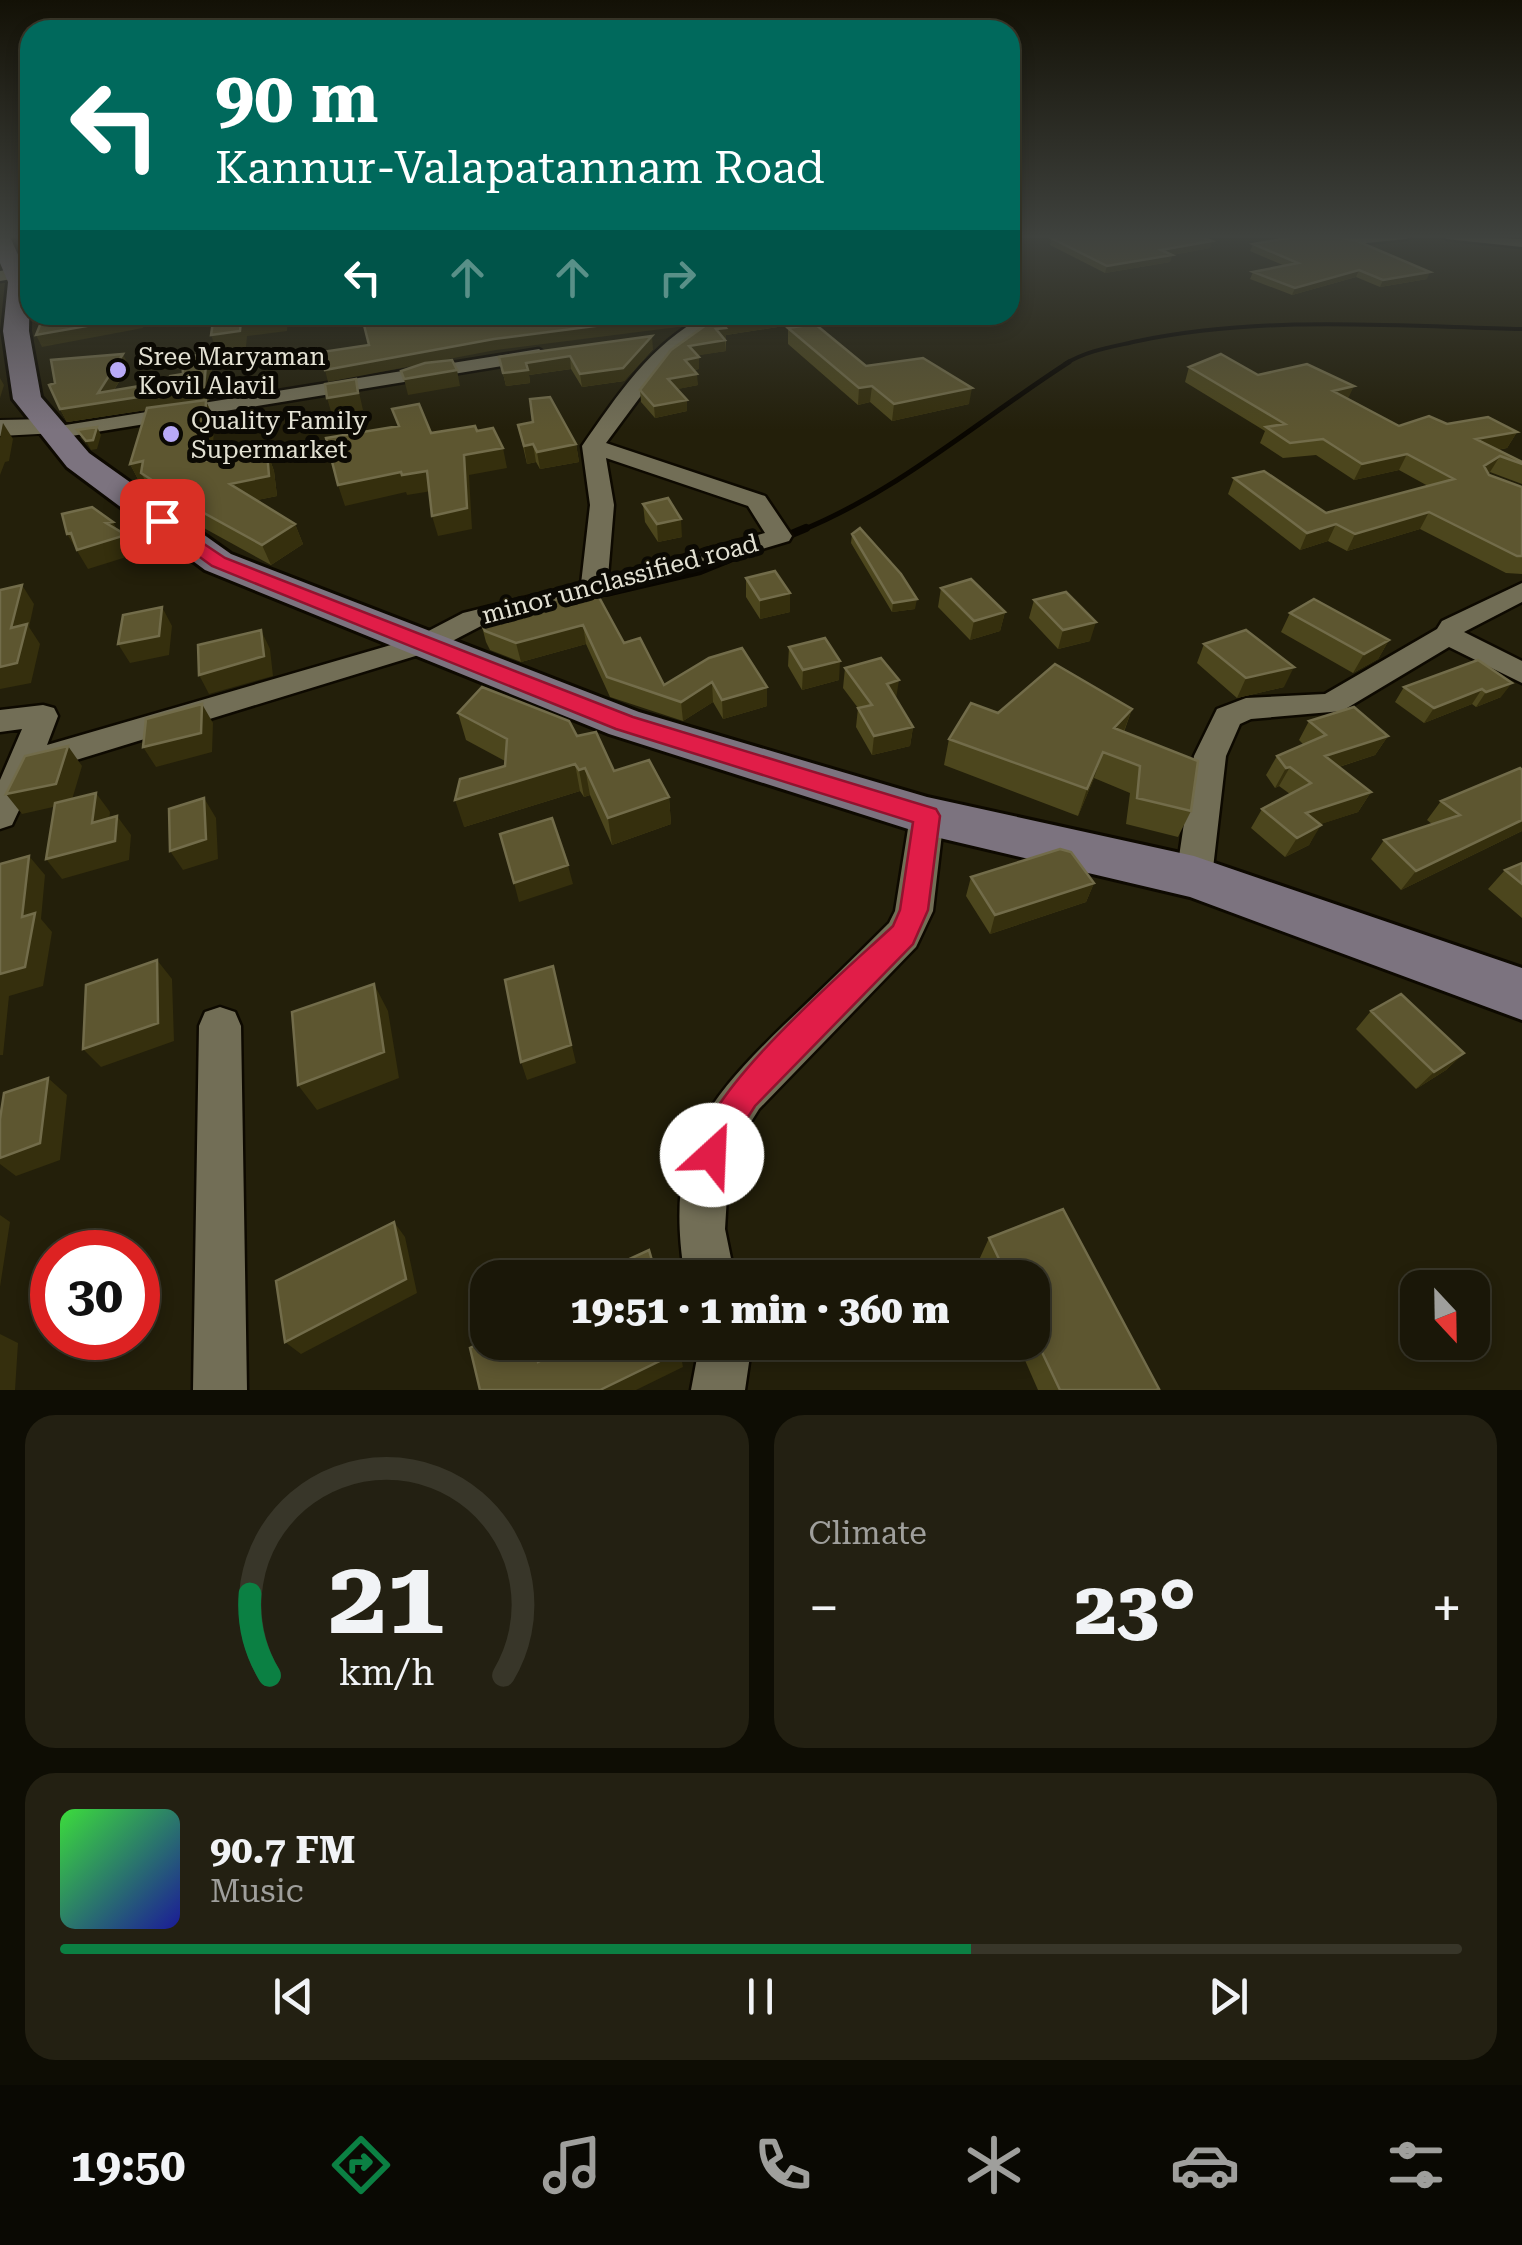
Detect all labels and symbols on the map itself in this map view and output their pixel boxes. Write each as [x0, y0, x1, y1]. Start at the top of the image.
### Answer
place label: Sree Maryaman Kovil Alavil [138, 342, 326, 400]
marker: Sree Maryaman Kovil Alavil [107, 359, 129, 381]
place label: Quality Family Supermarket [191, 406, 367, 464]
marker: Quality Family Supermarket [160, 423, 182, 445]
pin [120, 479, 205, 564]
street label: minor unclassified road [479, 528, 761, 630]
position arrow [660, 1103, 764, 1207]
speed limit sign: 30 [30, 1230, 160, 1360]
north arrow [1400, 1270, 1490, 1360]

